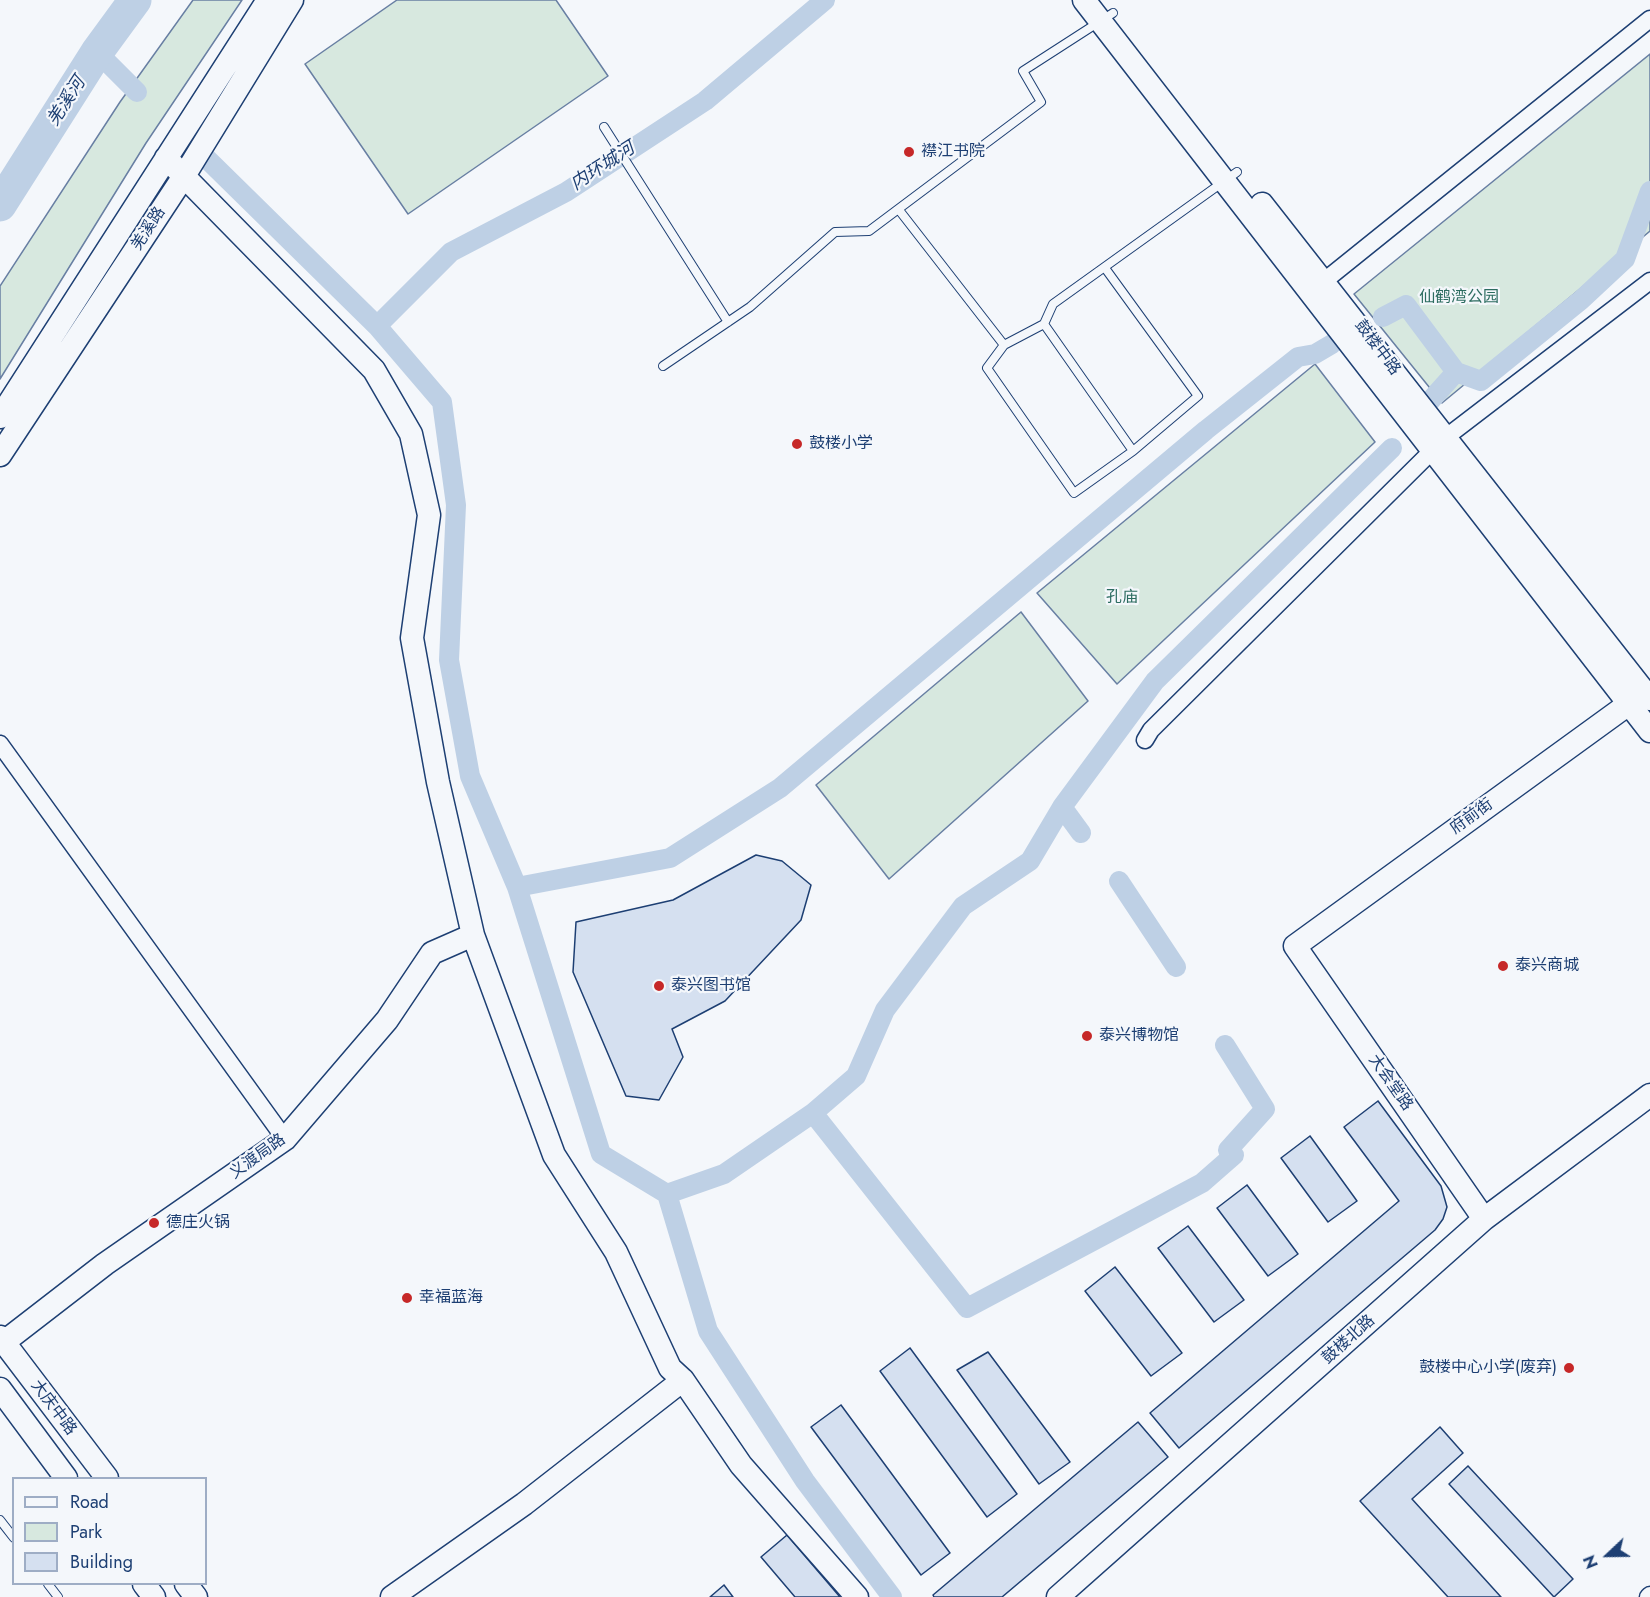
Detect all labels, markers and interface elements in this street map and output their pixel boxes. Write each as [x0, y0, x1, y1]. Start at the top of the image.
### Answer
water label: 羌溪河 [43, 73, 91, 131]
water label: 内环城河 [567, 138, 639, 196]
place label: 襟江书院 [921, 142, 985, 162]
marker: 襟江书院 [902, 145, 916, 159]
street label: 羌溪路 [128, 204, 170, 254]
park label: 仙鹤湾公园 [1419, 288, 1499, 308]
street label: 鼓楼中路 [1350, 317, 1404, 379]
place label: 鼓楼小学 [809, 434, 873, 454]
marker: 鼓楼小学 [790, 437, 804, 451]
park label: 孔庙 [1106, 588, 1138, 608]
street label: 府前街 [1447, 795, 1497, 839]
place label: 泰兴商城 [1515, 956, 1579, 976]
marker: 泰兴商城 [1496, 959, 1510, 973]
place label: 泰兴图书馆 [671, 976, 751, 996]
marker: 泰兴图书馆 [652, 979, 666, 993]
place label: 泰兴博物馆 [1099, 1026, 1179, 1046]
marker: 泰兴博物馆 [1080, 1029, 1094, 1043]
street label: 大会堂路 [1364, 1051, 1416, 1115]
street label: 义渡局路 [226, 1130, 290, 1184]
place label: 德庄火锅 [166, 1213, 230, 1233]
marker: 德庄火锅 [147, 1216, 161, 1230]
place label: 幸福蓝海 [419, 1288, 483, 1308]
marker: 幸福蓝海 [400, 1291, 414, 1305]
street label: 鼓楼北路 [1319, 1311, 1379, 1369]
place label: 鼓楼中心小学(废弃) [1419, 1358, 1557, 1378]
marker: 鼓楼中心小学(废弃) [1562, 1361, 1576, 1375]
street label: 大庆中路 [26, 1377, 80, 1439]
legend [12, 1477, 207, 1585]
text: Road [70, 1489, 109, 1515]
text: Park [70, 1519, 102, 1545]
north arrow [1578, 1525, 1638, 1585]
text: Building [70, 1549, 133, 1575]
text: N [1578, 1552, 1604, 1572]

